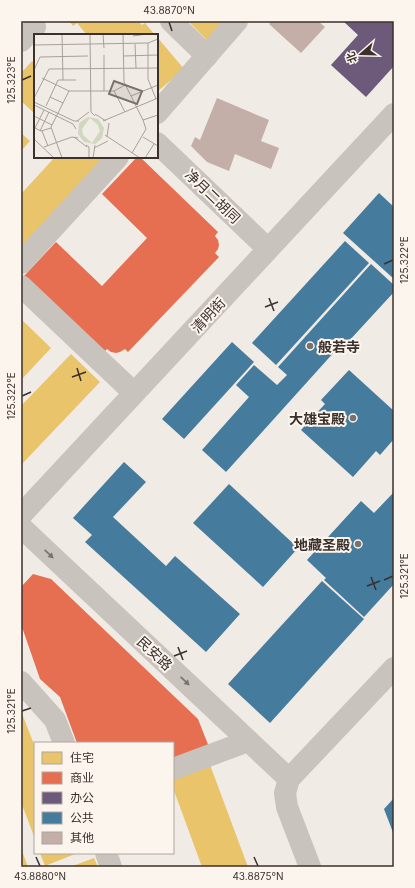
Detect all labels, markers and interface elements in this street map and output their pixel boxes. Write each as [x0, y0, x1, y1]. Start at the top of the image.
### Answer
text: 43.8870°N [143, 4, 195, 16]
inset map [34, 34, 158, 158]
north arrow [341, 34, 381, 74]
text: 北 [343, 50, 360, 65]
text: 125.323°E [5, 56, 17, 104]
street label: 净月二胡同 [182, 166, 244, 226]
text: 125.322°E [398, 236, 410, 284]
street label: 清明街 [187, 294, 229, 336]
place label: 般若寺 [318, 338, 360, 355]
marker: 般若寺 [305, 341, 315, 351]
text: 125.322°E [5, 372, 17, 420]
place label: 大雄宝殿 [289, 410, 345, 427]
marker: 大雄宝殿 [348, 413, 358, 423]
place label: 地藏圣殿 [294, 536, 350, 553]
marker: 地藏圣殿 [353, 539, 363, 549]
one-way arrow [44, 549, 55, 558]
text: 125.321°E [398, 553, 410, 599]
street label: 民安路 [134, 632, 176, 674]
one-way arrow [180, 676, 190, 686]
text: 125.321°E [5, 688, 17, 734]
legend [34, 742, 174, 854]
text: 住宅 [70, 750, 94, 765]
text: 商业 [70, 770, 94, 785]
text: 办公 [70, 790, 94, 805]
text: 公共 [70, 810, 94, 825]
text: 其他 [70, 830, 94, 845]
text: 43.8880°N [14, 870, 66, 882]
text: 43.8875°N [232, 870, 284, 882]

